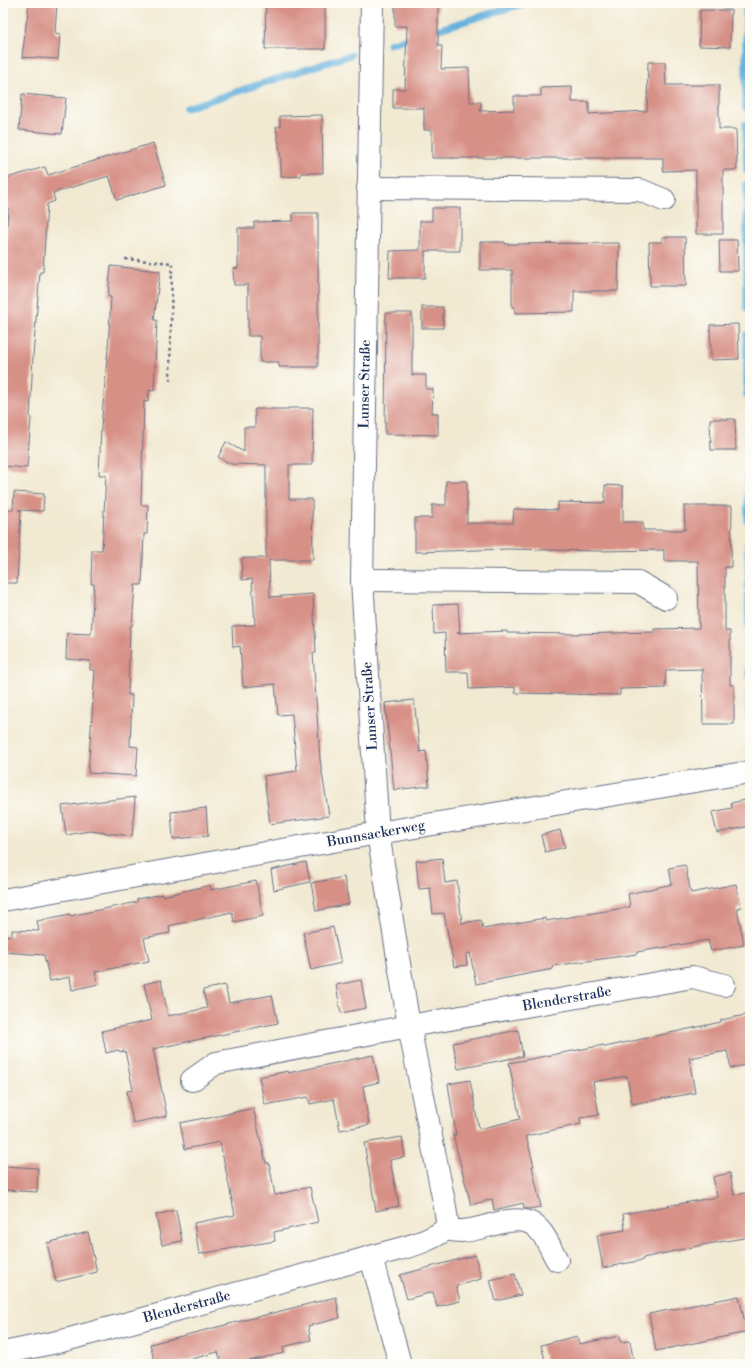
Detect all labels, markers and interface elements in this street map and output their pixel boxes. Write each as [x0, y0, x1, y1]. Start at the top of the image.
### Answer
street label: Lunser Straße [355, 339, 375, 429]
street label: Lunser Straße [358, 661, 382, 751]
street label: Bunnsackerweg [324, 816, 427, 852]
street label: Blenderstraße [520, 982, 613, 1016]
street label: Blenderstraße [140, 1287, 233, 1328]

